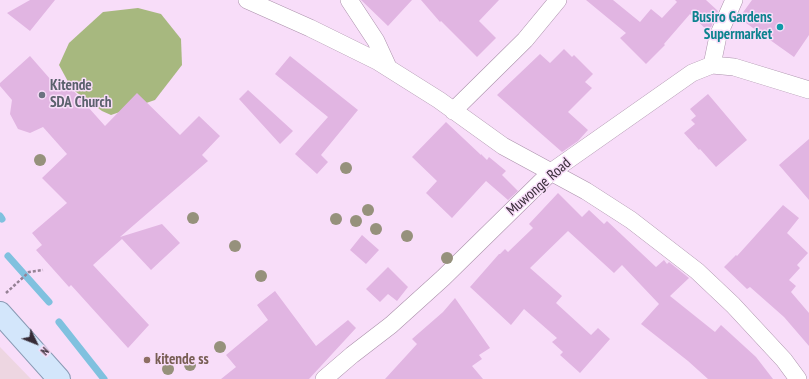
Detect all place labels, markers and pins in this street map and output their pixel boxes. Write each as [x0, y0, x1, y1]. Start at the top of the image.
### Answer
place label: Busiro Gardens Supermarket [692, 9, 772, 44]
marker: Busiro Gardens Supermarket [775, 22, 785, 32]
place label: Kitende SDA Church [50, 77, 111, 112]
marker: Kitende SDA Church [37, 90, 47, 100]
place label: kitende ss [155, 351, 209, 369]
marker: kitende ss [142, 355, 152, 365]

